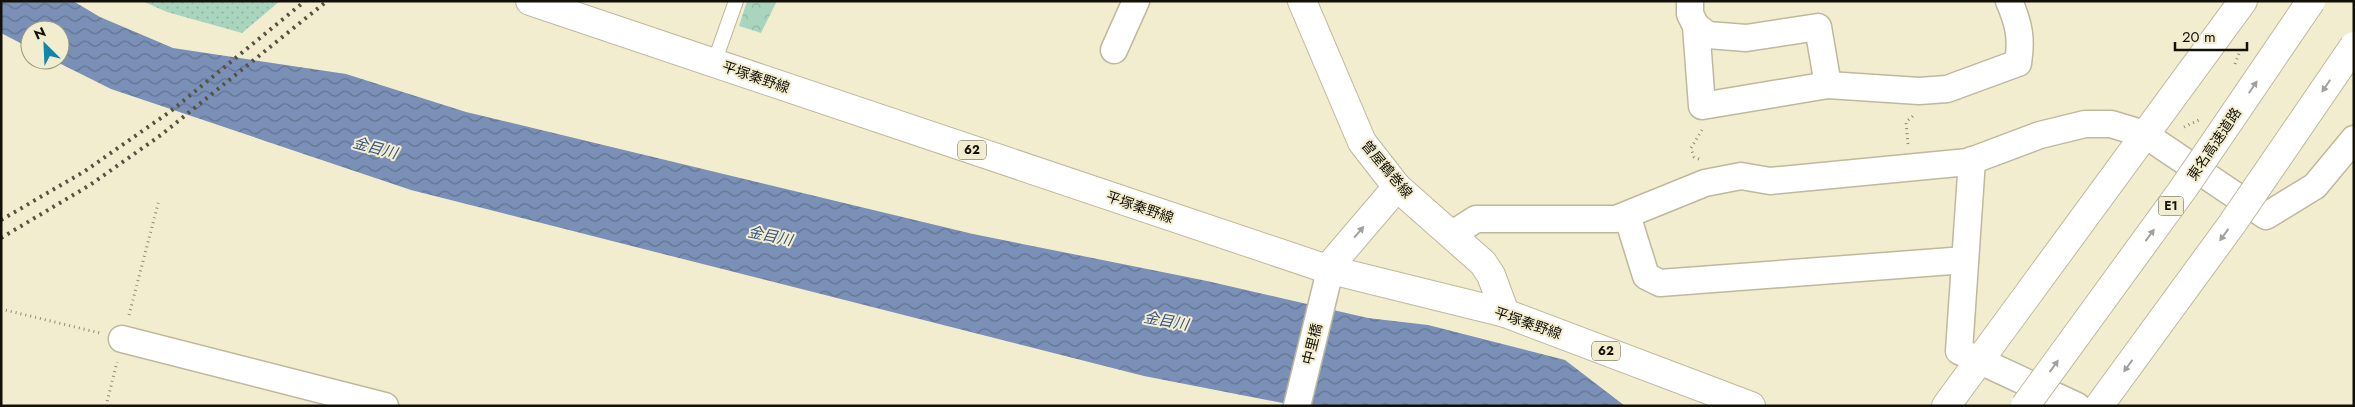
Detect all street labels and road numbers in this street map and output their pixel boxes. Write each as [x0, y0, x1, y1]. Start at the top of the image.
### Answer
street label: 平塚秦野線 [720, 56, 792, 98]
street label: 東名高速道路 [2182, 104, 2246, 184]
street label: 曽屋鶴巻線 [1357, 136, 1417, 202]
road number: 62 [958, 140, 986, 160]
street label: 平塚秦野線 [1104, 186, 1176, 228]
road number: E1 [2158, 197, 2184, 216]
street label: 平塚秦野線 [1492, 302, 1564, 344]
street label: 中里橋 [1297, 321, 1327, 367]
road number: 62 [1592, 342, 1620, 361]

